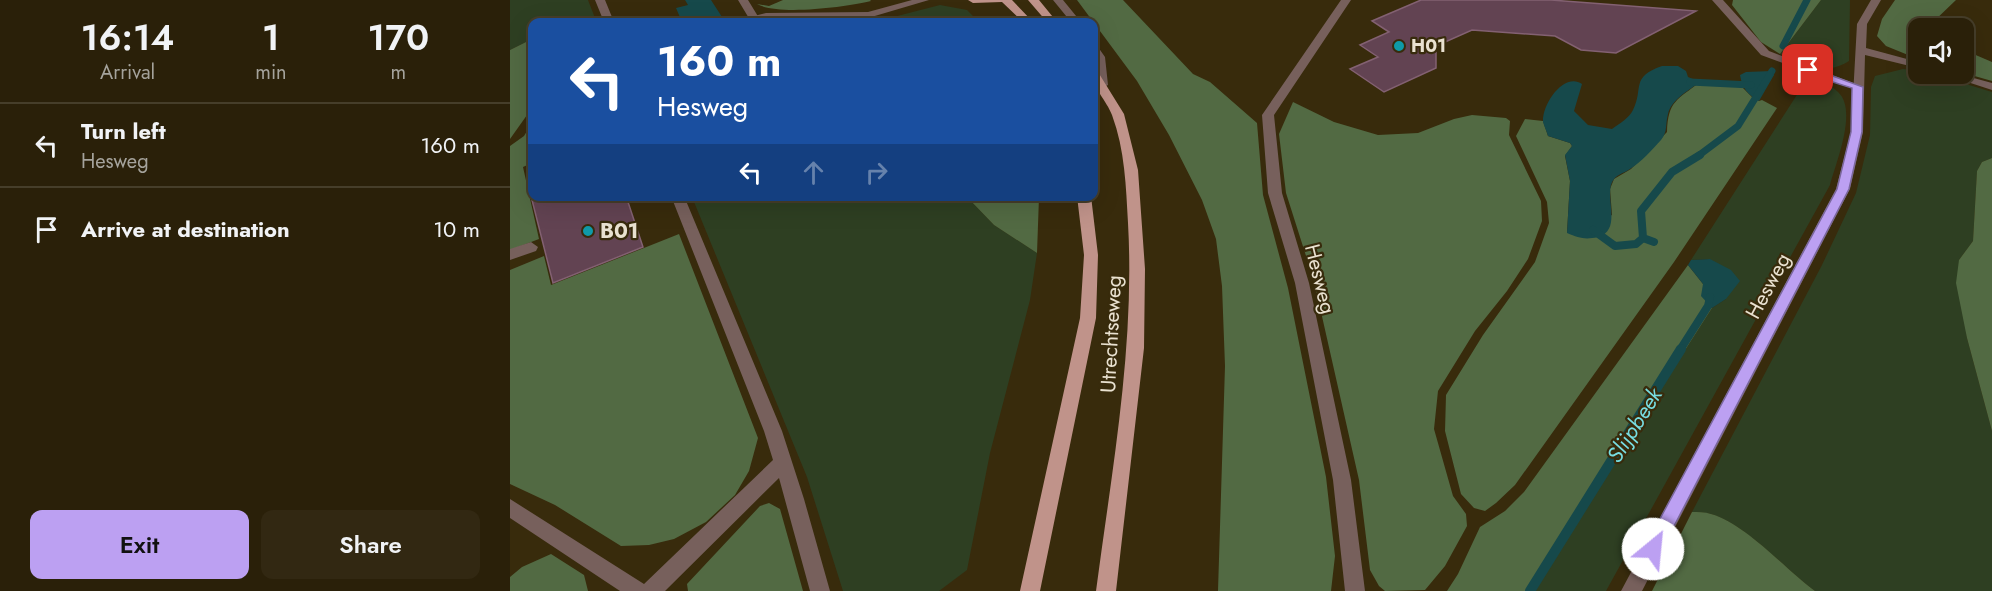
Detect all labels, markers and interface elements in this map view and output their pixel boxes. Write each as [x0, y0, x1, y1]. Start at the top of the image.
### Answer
text: 16:14 [81, 11, 174, 63]
text: 1 [262, 11, 280, 63]
text: 170 [367, 11, 429, 63]
map controls [1908, 18, 1974, 84]
button: sound [1908, 18, 1974, 84]
text: 160 m [657, 31, 781, 92]
place label: H01 [1411, 33, 1446, 59]
marker: H01 [1392, 39, 1406, 53]
icon: left [558, 42, 636, 120]
pin [1782, 44, 1833, 95]
icon: arrive [1791, 53, 1824, 86]
text: Arrival [100, 58, 155, 87]
text: min [255, 58, 287, 87]
text: m [391, 58, 406, 87]
text: Hesweg [657, 87, 748, 126]
text: Turn left [81, 115, 166, 147]
icon: left [30, 129, 63, 162]
text: 160 m [420, 129, 480, 161]
text: Hesweg [81, 147, 149, 176]
icon: left [734, 156, 767, 189]
icon: ahead [797, 156, 830, 189]
icon: right [860, 156, 893, 189]
icon: arrive [30, 213, 63, 246]
text: Arrive at destination [81, 213, 290, 245]
text: 10 m [433, 213, 480, 245]
place label: B01 [600, 216, 639, 246]
marker: B01 [581, 224, 595, 238]
street label: Hesweg [1297, 241, 1343, 317]
street label: Hesweg [1738, 248, 1798, 324]
street label: Utrechtseweg [1093, 274, 1129, 394]
water label: Slijpbeek [1598, 380, 1670, 469]
button: Exit [30, 510, 249, 579]
button: Share [261, 510, 480, 579]
position arrow [1621, 517, 1685, 581]

